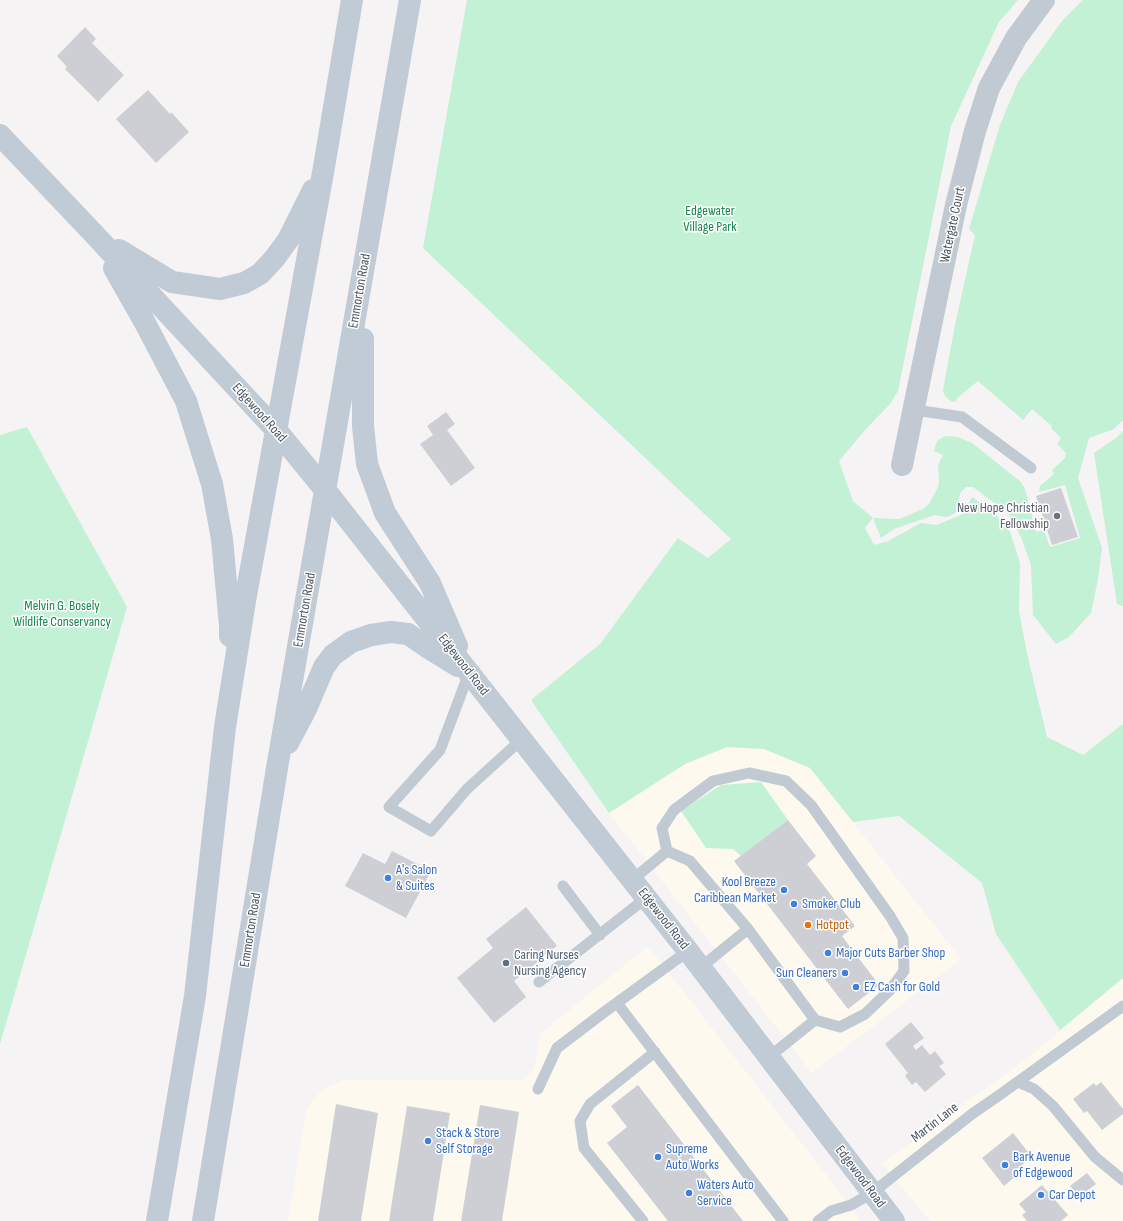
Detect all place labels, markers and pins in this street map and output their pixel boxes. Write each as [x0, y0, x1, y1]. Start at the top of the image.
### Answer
place label: New Hope Christian Fellowship [957, 500, 1049, 532]
marker: New Hope Christian Fellowship [1052, 511, 1062, 521]
place label: A's Salon & Suites [396, 862, 437, 894]
marker: A's Salon & Suites [383, 873, 393, 883]
place label: Kool Breeze Caribbean Market [694, 874, 776, 906]
marker: Kool Breeze Caribbean Market [779, 885, 789, 895]
place label: Smoker Club [802, 896, 861, 912]
marker: Smoker Club [789, 899, 799, 909]
place label: Hotpot [816, 917, 849, 933]
marker: Hotpot [803, 920, 813, 930]
place label: Major Cuts Barber Shop [836, 945, 945, 961]
place label: Caring Nurses Nursing Agency [514, 947, 586, 980]
marker: Major Cuts Barber Shop [823, 948, 833, 958]
marker: Caring Nurses Nursing Agency [501, 958, 511, 968]
place label: Sun Cleaners [776, 965, 837, 981]
marker: Sun Cleaners [840, 968, 850, 978]
place label: EZ Cash for Gold [864, 979, 940, 995]
marker: EZ Cash for Gold [851, 982, 861, 992]
place label: Stack & Store Self Storage [436, 1125, 499, 1158]
marker: Stack & Store Self Storage [423, 1136, 433, 1146]
place label: Supreme Auto Works [666, 1141, 719, 1174]
place label: Bark Avenue of Edgewood [1013, 1149, 1073, 1182]
marker: Supreme Auto Works [653, 1152, 663, 1162]
marker: Bark Avenue of Edgewood [1000, 1160, 1010, 1170]
place label: Waters Auto Service [697, 1177, 754, 1210]
place label: Car Depot [1049, 1187, 1096, 1203]
marker: Waters Auto Service [684, 1188, 694, 1198]
marker: Car Depot [1036, 1190, 1046, 1200]

